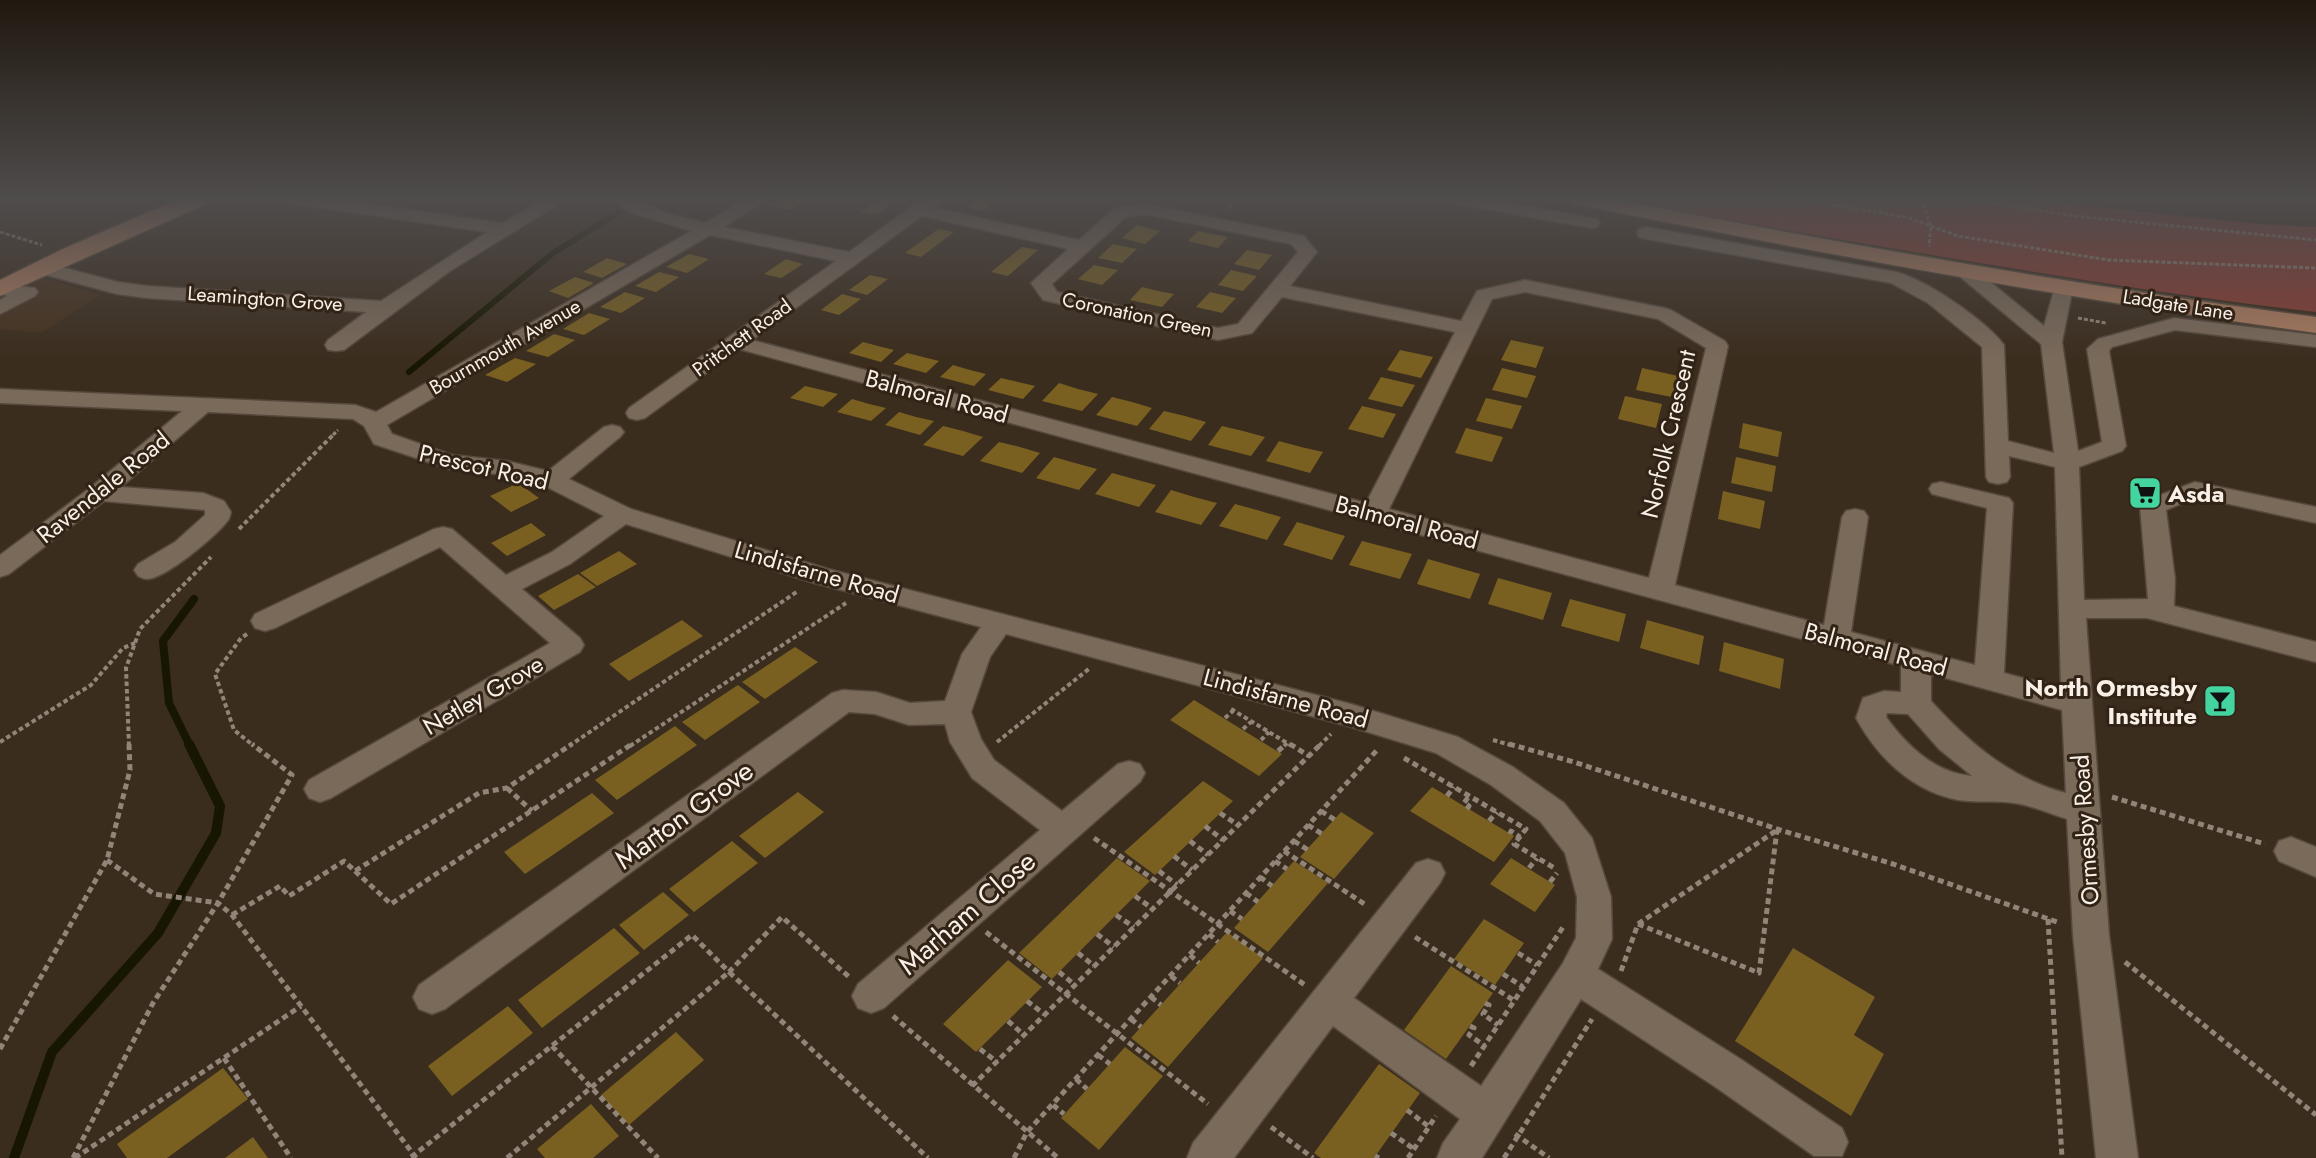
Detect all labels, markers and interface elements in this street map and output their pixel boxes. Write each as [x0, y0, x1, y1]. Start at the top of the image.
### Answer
street label: Leamington Grove [187, 279, 343, 319]
street label: Ladgate Lane [2121, 282, 2235, 328]
street label: Coronation Green [1059, 285, 1215, 345]
street label: Bournmouth Avenue [424, 292, 586, 402]
street label: Pritchett Road [686, 292, 798, 384]
street label: Norfolk Crescent [1632, 346, 1704, 522]
street label: Balmoral Road [862, 360, 1012, 432]
street label: Ravendale Road [29, 422, 177, 552]
street label: Prescot Road [416, 435, 552, 499]
supermarket icon: Asda [2127, 475, 2163, 511]
place label: Asda [2167, 476, 2224, 511]
street label: Balmoral Road [1332, 486, 1482, 558]
street label: Lindisfarne Road [731, 532, 903, 612]
street label: Balmoral Road [1801, 613, 1951, 685]
street label: Netley Grove [416, 646, 550, 744]
street label: Lindisfarne Road [1199, 659, 1373, 737]
place label: North Ormesby Institute [2025, 670, 2197, 733]
bar icon: North Ormesby Institute [2202, 683, 2238, 719]
street label: Marton Grove [606, 751, 762, 879]
street label: Ormesby Road [2062, 754, 2108, 906]
street label: Marham Close [889, 842, 1045, 984]

